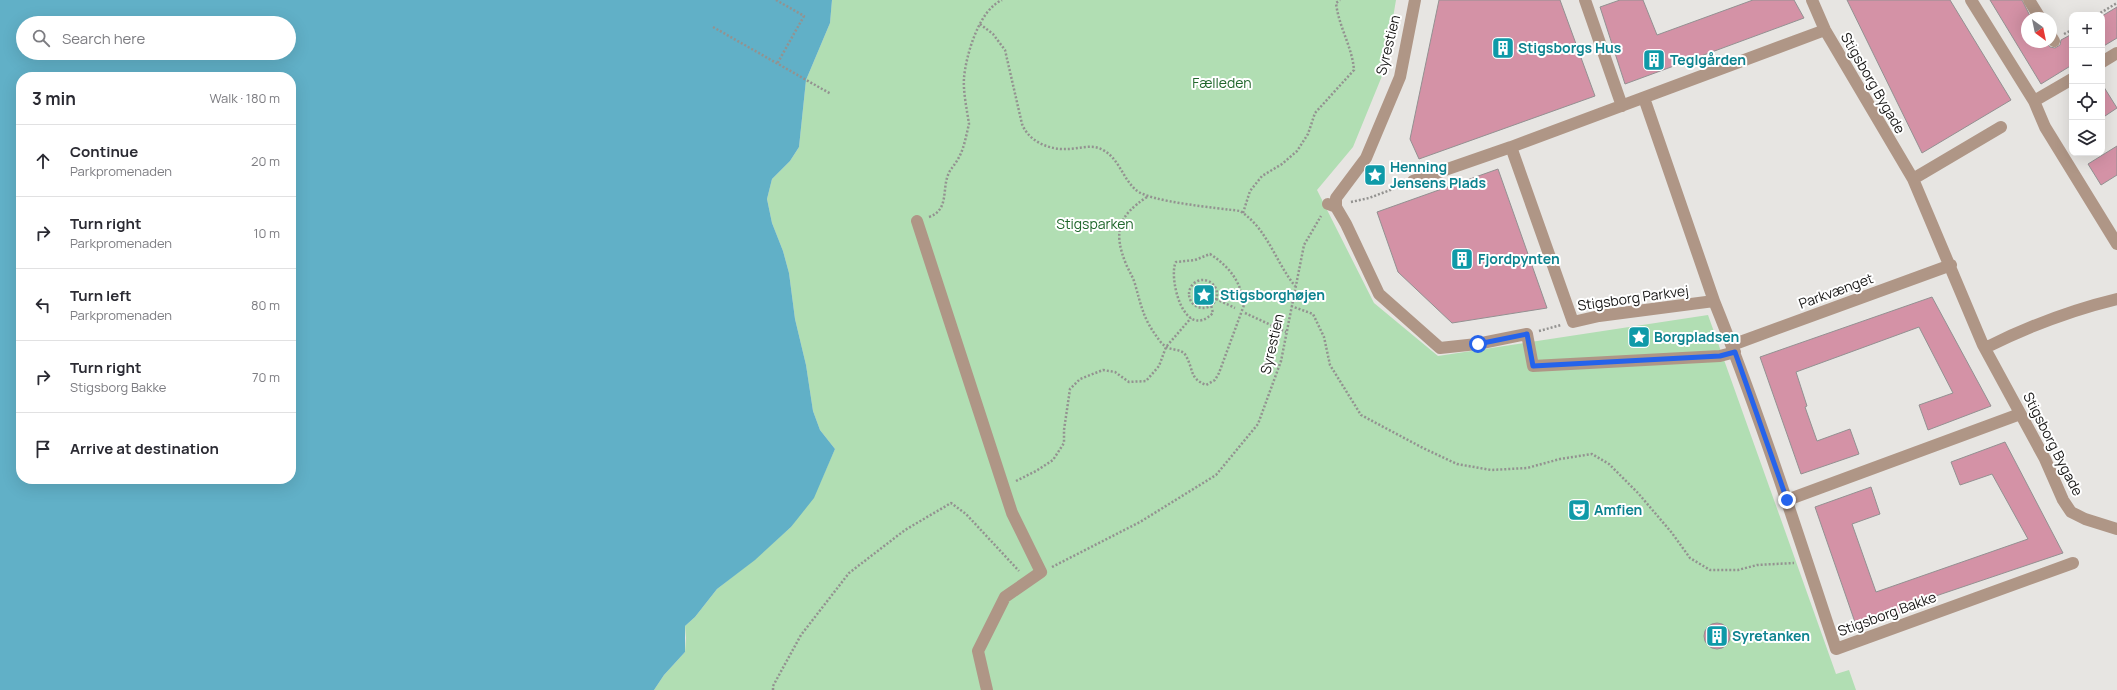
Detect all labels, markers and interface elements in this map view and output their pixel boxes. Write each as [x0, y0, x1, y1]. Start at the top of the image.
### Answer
north arrow [2021, 12, 2057, 48]
map controls [2069, 12, 2105, 156]
button: + [2069, 12, 2105, 48]
street label: Syrestien [1371, 13, 1404, 77]
search box [16, 16, 296, 60]
icon: search [30, 27, 52, 49]
text: Search here [62, 28, 145, 49]
street label: Stigsborg Bygade [1837, 29, 1910, 137]
building icon: Stigsborgs Hus [1490, 35, 1516, 61]
place label: Stigsborgs Hus [1518, 38, 1622, 57]
building icon: Teglgården [1641, 47, 1667, 73]
button: − [2069, 48, 2105, 84]
place label: Teglgården [1670, 50, 1746, 69]
park label: Fælleden [1192, 73, 1252, 92]
button: locate [2069, 84, 2105, 120]
text: 3 min [32, 87, 76, 110]
text: Walk · 180 m [209, 89, 280, 107]
button: layers [2069, 120, 2105, 156]
text: Continue [70, 141, 138, 162]
icon: ahead [32, 150, 54, 172]
text: 20 m [251, 152, 280, 170]
place label: Henning Jensens Plads [1390, 157, 1486, 192]
text: Parkpromenaden [70, 162, 172, 180]
place icon: Henning Jensens Plads [1362, 162, 1388, 188]
text: Turn right [70, 213, 141, 234]
park label: Stigsparken [1056, 214, 1134, 233]
icon: right [32, 222, 54, 244]
text: 10 m [253, 224, 280, 242]
text: Parkpromenaden [70, 234, 172, 252]
building icon: Fjordpynten [1449, 246, 1475, 272]
place label: Fjordpynten [1478, 249, 1560, 268]
street label: Parkvænget [1796, 268, 1876, 313]
street label: Stigsborg Parkvej [1576, 280, 1690, 315]
place icon: Stigsborghøjen [1191, 282, 1217, 308]
text: Turn left [70, 285, 132, 306]
place label: Stigsborghøjen [1220, 285, 1325, 304]
icon: left [32, 294, 54, 316]
text: 80 m [251, 296, 280, 314]
text: Parkpromenaden [70, 306, 172, 324]
street label: Syrestien [1255, 312, 1288, 376]
place icon: Borgpladsen [1626, 324, 1652, 350]
place label: Borgpladsen [1654, 327, 1739, 346]
route start [1469, 335, 1487, 353]
text: Turn right [70, 357, 141, 378]
icon: right [32, 366, 54, 388]
text: 70 m [252, 368, 280, 386]
text: Stigsborg Bakke [70, 378, 166, 396]
street label: Stigsborg Bygade [2019, 389, 2088, 499]
icon: arrive [32, 438, 54, 460]
text: Arrive at destination [70, 438, 219, 459]
route end [1778, 491, 1796, 509]
theatre icon: Amfien [1566, 497, 1592, 523]
place label: Amfien [1594, 500, 1642, 519]
street label: Stigsborg Bakke [1835, 587, 1939, 640]
building icon: Syretanken [1704, 623, 1730, 649]
place label: Syretanken [1732, 626, 1810, 645]

